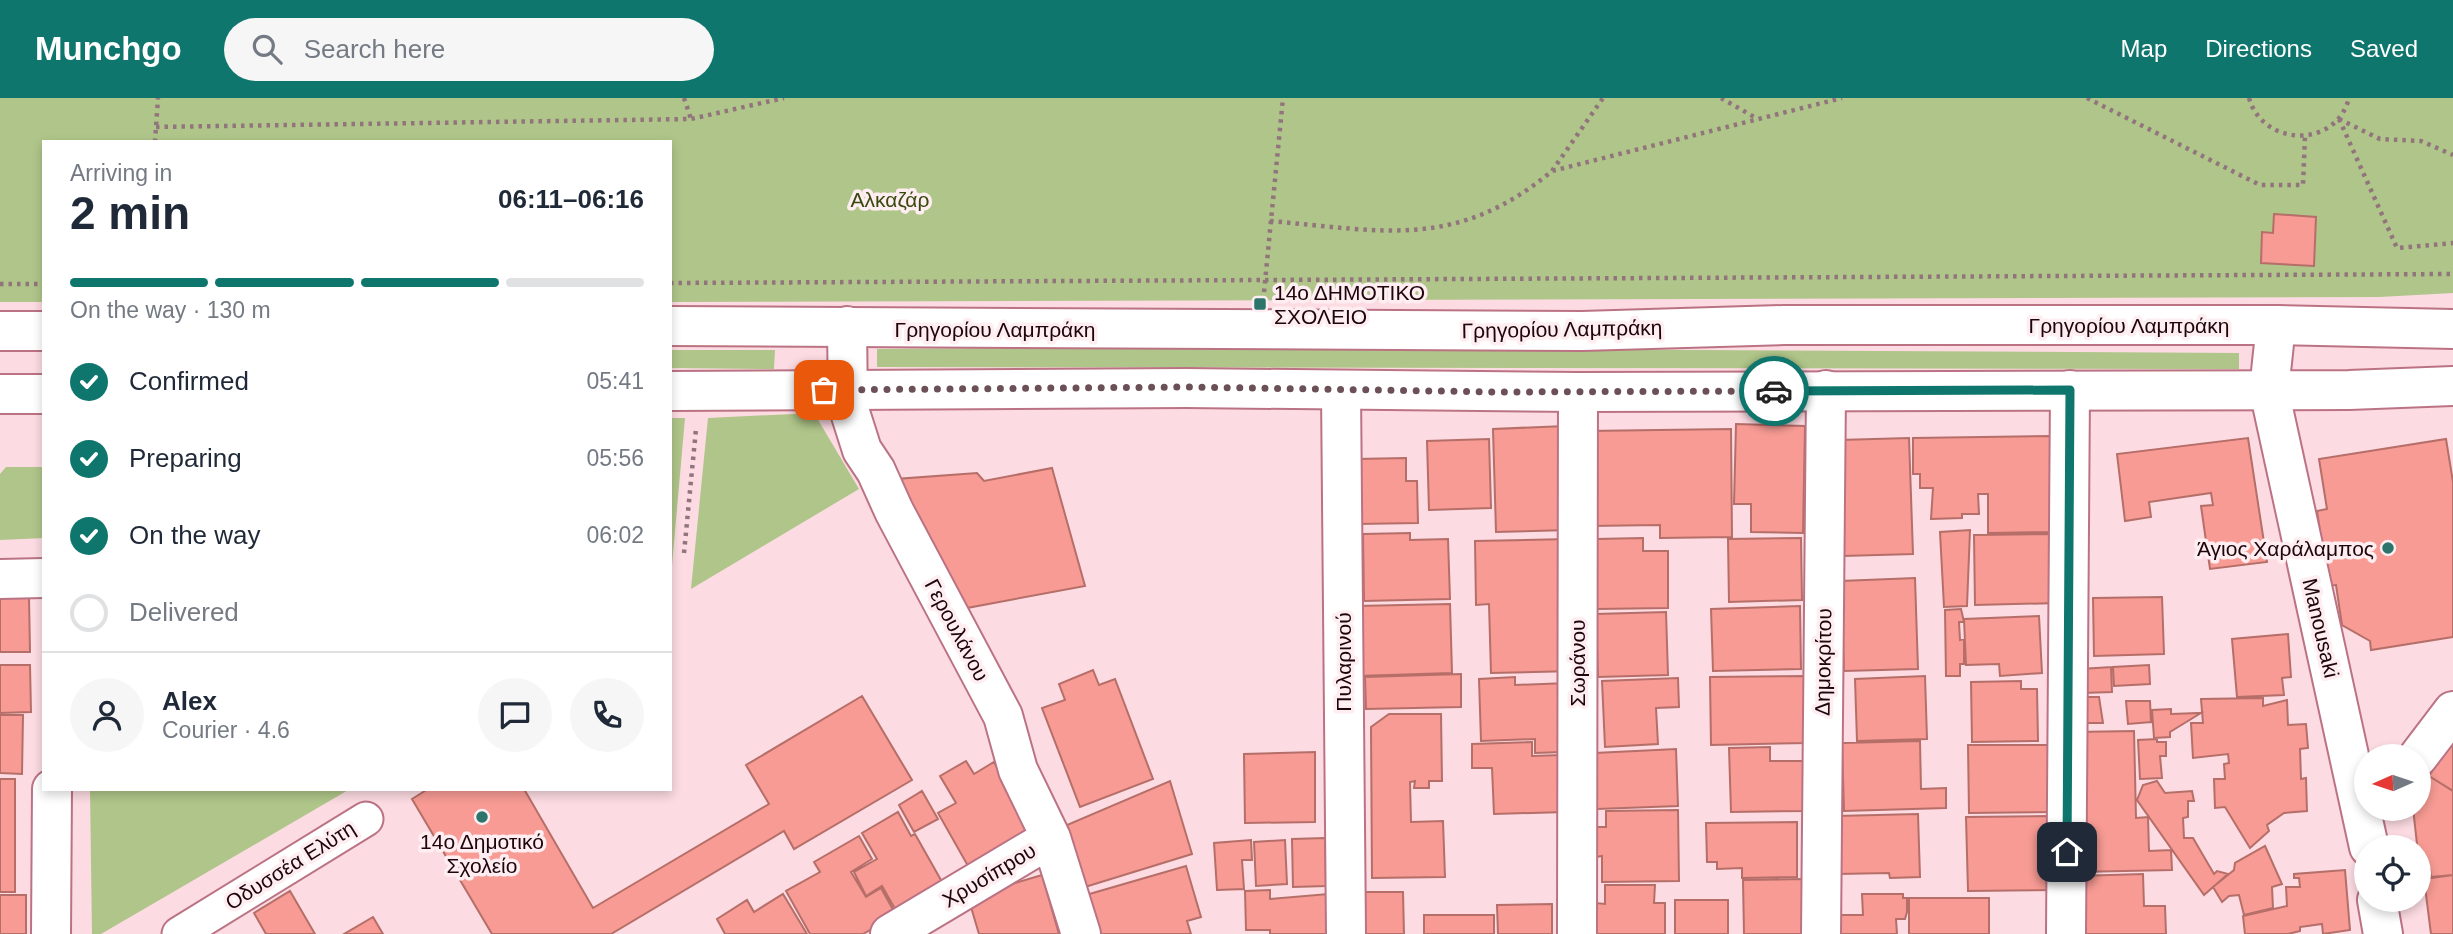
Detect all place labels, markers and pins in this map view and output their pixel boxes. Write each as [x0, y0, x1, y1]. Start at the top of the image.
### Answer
place label: 14ο ΔΗΜΟΤΙΚΟ ΣΧΟΛΕΙΟ [1274, 281, 1425, 328]
marker: 14ο ΔΗΜΟΤΙΚΟ ΣΧΟΛΕΙΟ [1252, 296, 1268, 312]
pin [794, 360, 854, 420]
place label: Άγιος Χαράλαμπος [2197, 537, 2374, 560]
marker: Άγιος Χαράλαμπος [2380, 540, 2396, 556]
marker: 14ο Δημοτικό Σχολείο [474, 809, 490, 825]
pin [2037, 822, 2097, 882]
place label: 14ο Δημοτικό Σχολείο [420, 830, 544, 877]

